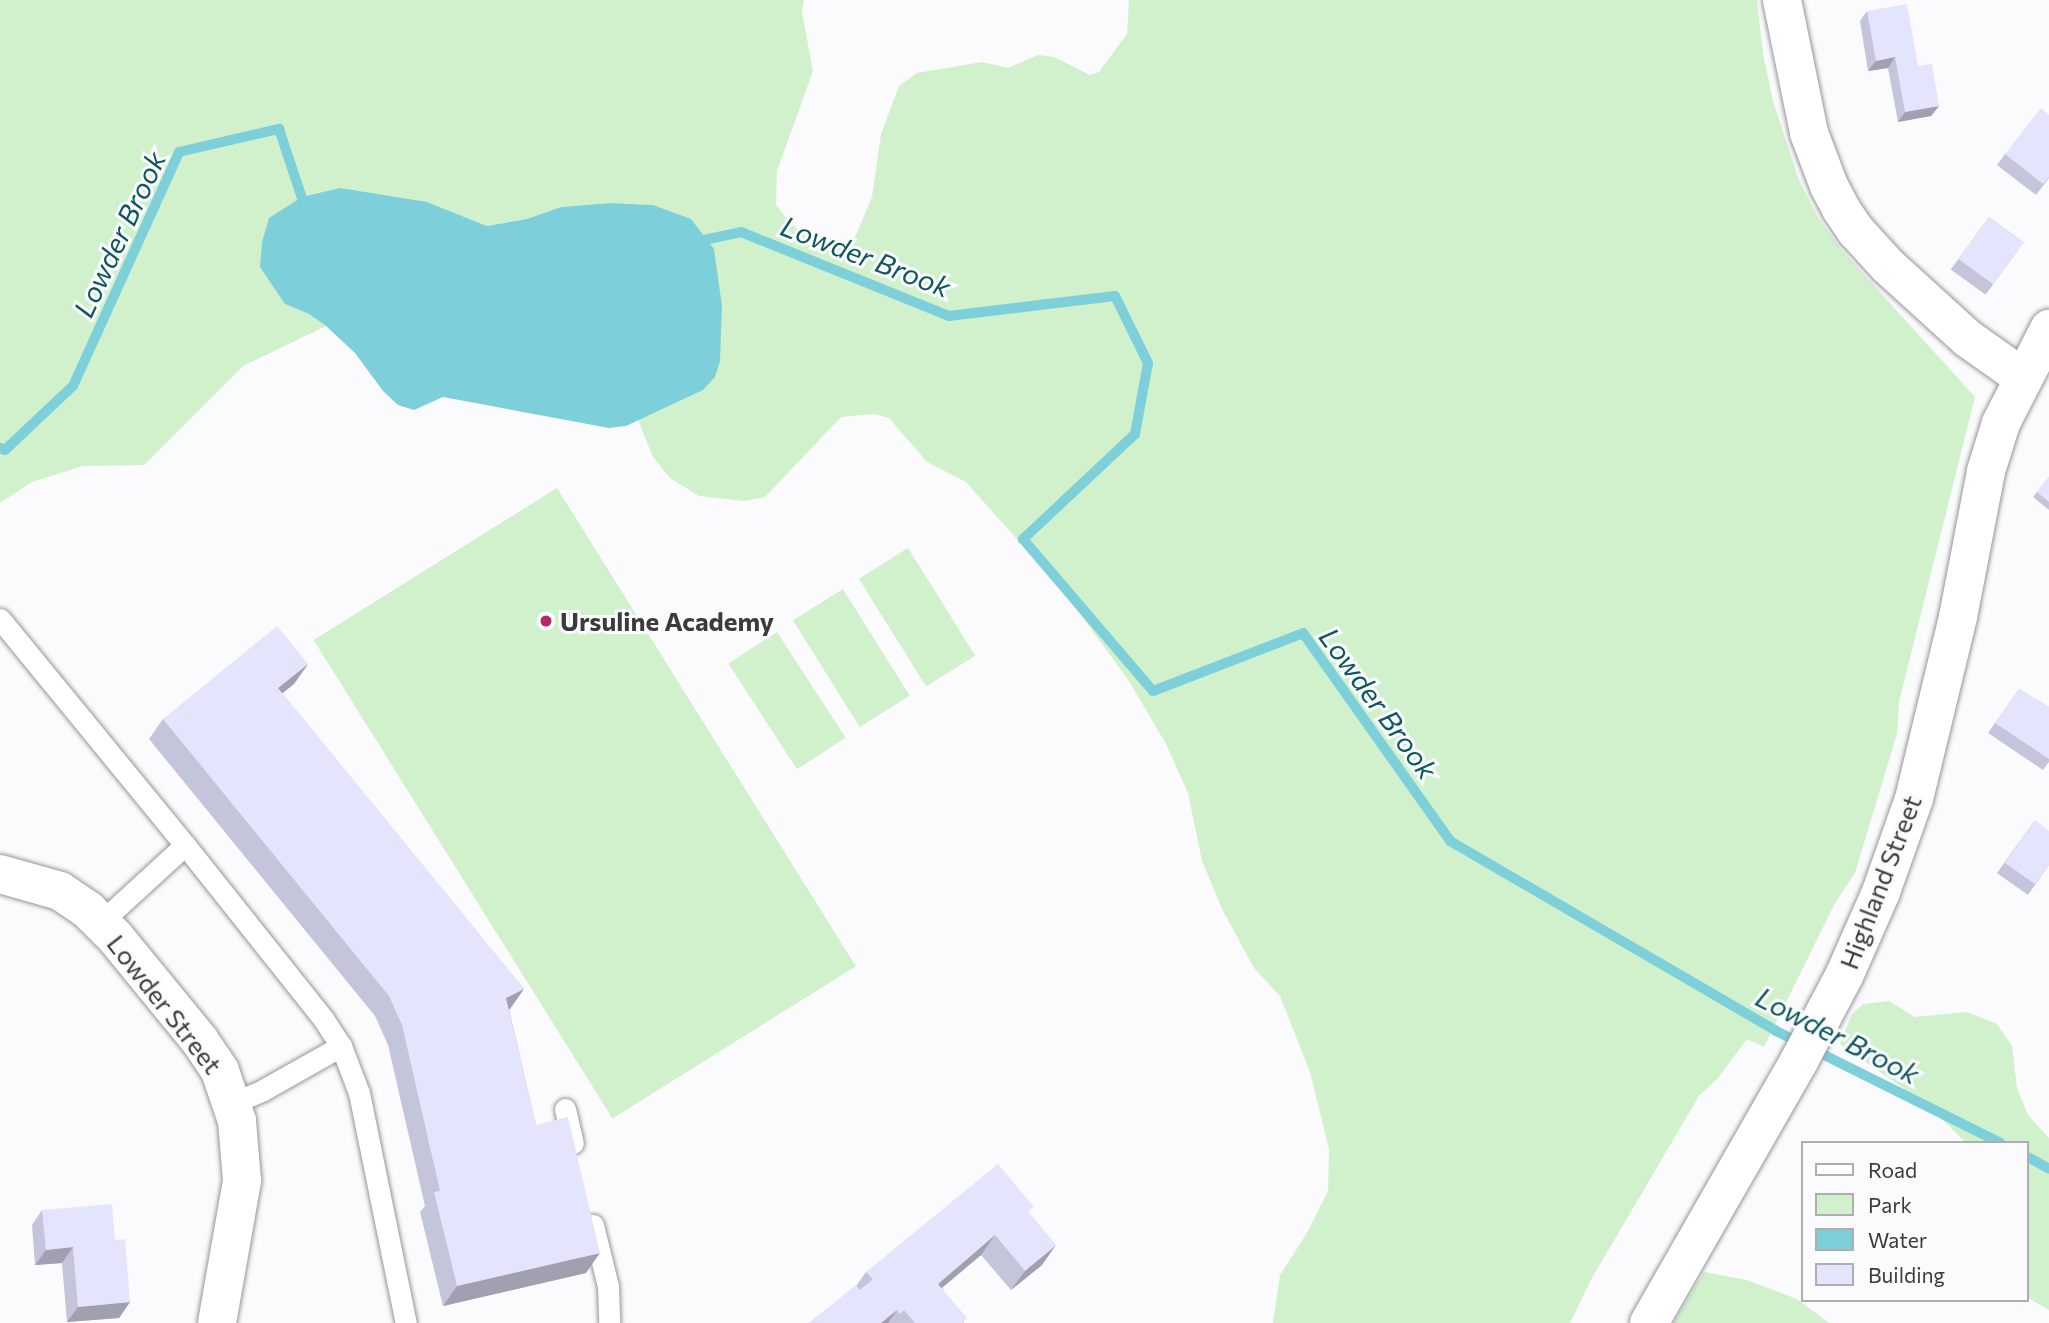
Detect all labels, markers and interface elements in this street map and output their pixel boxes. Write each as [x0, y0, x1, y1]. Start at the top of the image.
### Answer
water label: Lowder Brook [66, 146, 172, 322]
water label: Lowder Brook [776, 208, 956, 304]
place label: Ursuline Academy [560, 605, 774, 637]
marker: Ursuline Academy [538, 613, 554, 629]
water label: Lowder Brook [1313, 621, 1445, 785]
street label: Highland Street [1833, 791, 1927, 973]
street label: Lowder Street [101, 928, 229, 1080]
water label: Lowder Brook [1751, 979, 1925, 1091]
legend [1800, 1141, 2028, 1302]
text: Road [1868, 1157, 1917, 1182]
text: Park [1868, 1192, 1912, 1217]
text: Water [1868, 1227, 1927, 1252]
text: Building [1868, 1262, 1945, 1287]

